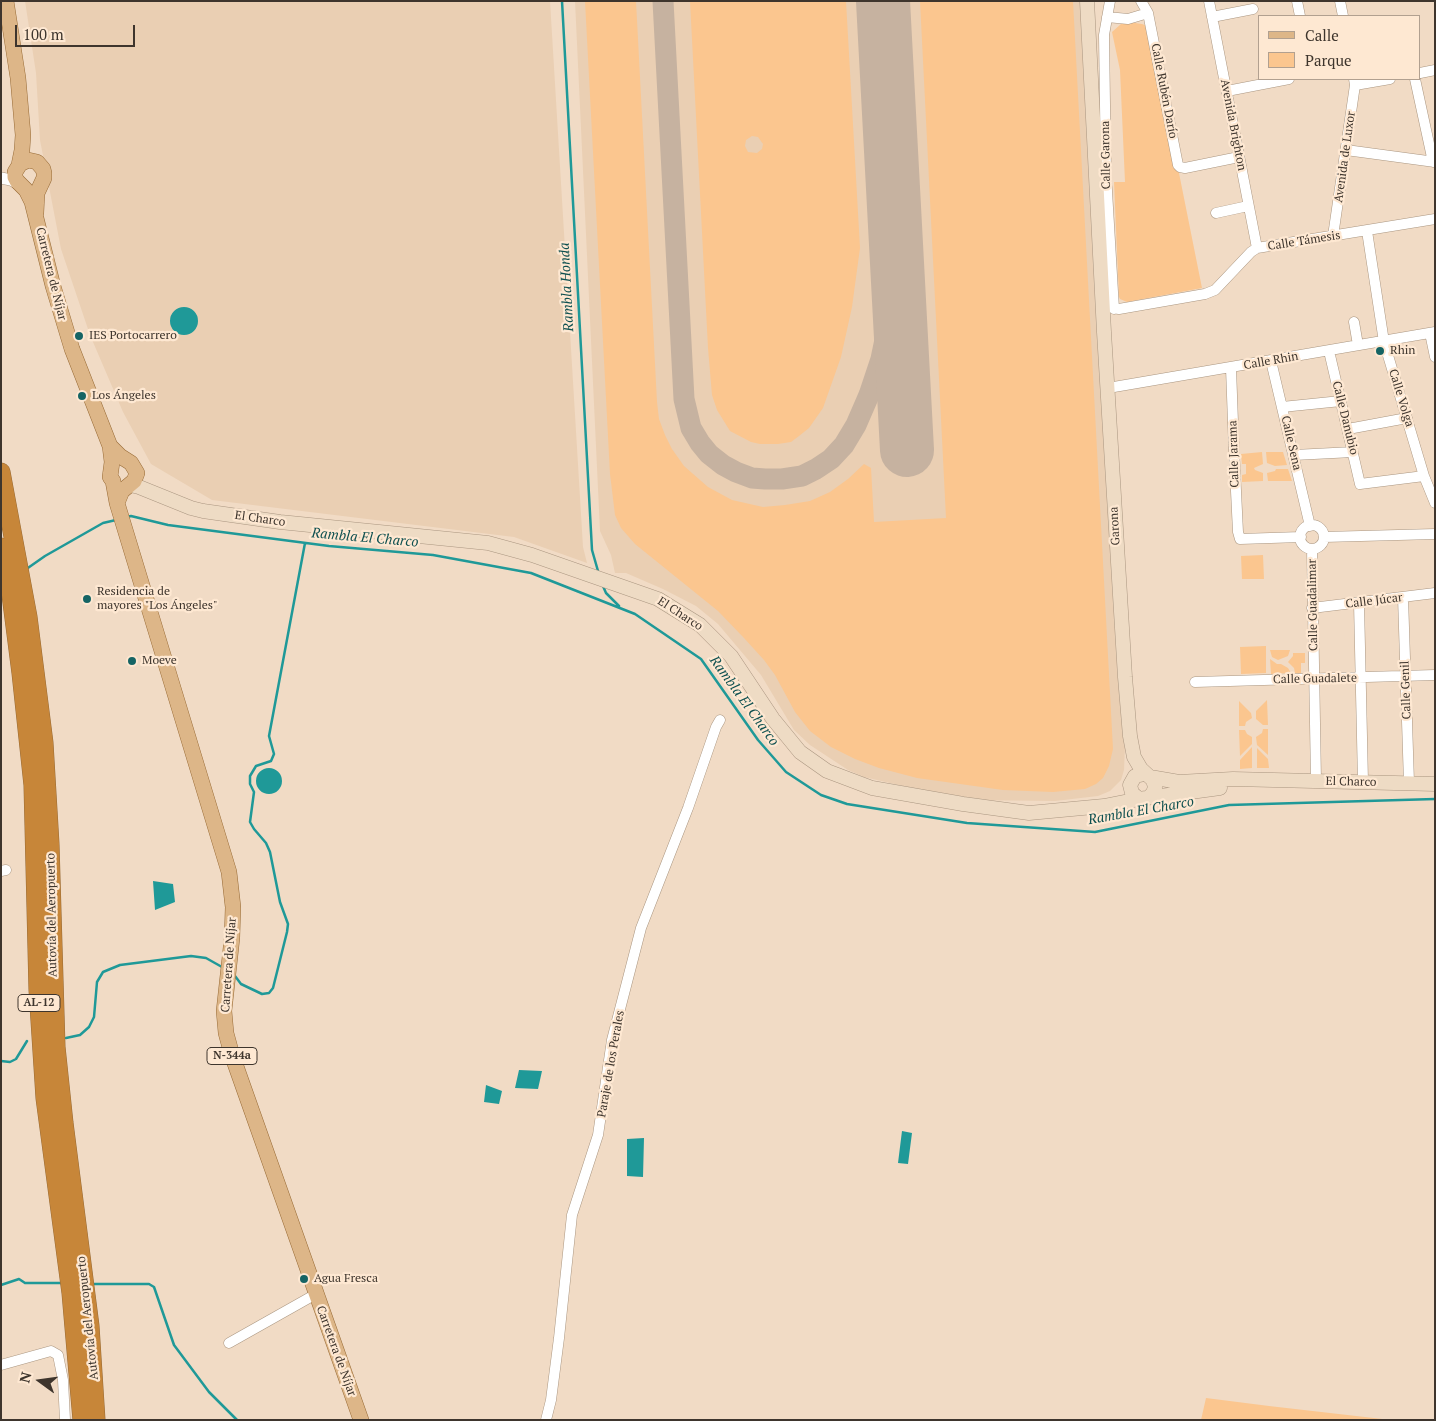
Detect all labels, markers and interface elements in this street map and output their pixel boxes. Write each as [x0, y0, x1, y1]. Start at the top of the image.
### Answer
scale bar [18, 15, 138, 47]
legend [1258, 15, 1421, 80]
text: 100 m [23, 24, 64, 44]
text: Calle [1305, 25, 1339, 45]
street label: Calle Rubén Darío [1148, 42, 1180, 140]
text: Parque [1305, 50, 1352, 70]
street label: Avenida Brighton [1217, 78, 1249, 172]
street label: Avenida de Luxor [1331, 110, 1359, 204]
street label: Calle Garona [1098, 121, 1114, 189]
street label: Carretera de Níjar [32, 226, 70, 322]
street label: Calle Támesis [1267, 228, 1341, 254]
water label: Rambla Honda [556, 242, 578, 332]
place label: IES Portocarrero [89, 329, 177, 343]
marker: IES Portocarrero [73, 330, 85, 342]
place label: Rhin [1390, 344, 1415, 358]
marker: Rhin [1374, 345, 1386, 357]
street label: Calle Rhin [1242, 349, 1300, 373]
street label: Calle Volga [1385, 367, 1417, 429]
street label: Calle Danubio [1329, 380, 1361, 456]
place label: Los Ángeles [92, 389, 156, 403]
marker: Los Ángeles [76, 390, 88, 402]
street label: Calle Sena [1278, 414, 1304, 472]
street label: Calle Jarama [1226, 420, 1242, 488]
street label: Garona [1107, 506, 1123, 546]
street label: El Charco [234, 508, 286, 530]
water label: Rambla El Charco [311, 525, 419, 551]
street label: Calle Guadalimar [1305, 559, 1321, 651]
place label: Residencia de mayores "Los Ángeles" [97, 585, 218, 613]
street label: Calle Júcar [1345, 590, 1403, 612]
marker: Residencia de mayores "Los Ángeles" [81, 593, 93, 605]
street label: El Charco [655, 594, 705, 634]
water label: Rambla El Charco [706, 653, 782, 749]
place label: Moeve [142, 654, 177, 668]
marker: Moeve [126, 655, 138, 667]
street label: Calle Genil [1398, 660, 1414, 720]
street label: Calle Guadalete [1273, 671, 1357, 687]
street label: El Charco [1325, 774, 1377, 790]
water label: Rambla El Charco [1087, 793, 1195, 829]
street label: Autovía del Aeropuerto [44, 853, 60, 977]
street label: Carretera de Níjar [218, 917, 240, 1013]
road number: AL-12 [18, 994, 60, 1011]
street label: Paraje de los Perales [594, 1009, 628, 1119]
road number: N-344a [207, 1048, 257, 1064]
street label: Autovía del Aeropuerto [74, 1255, 102, 1381]
place label: Agua Fresca [314, 1272, 378, 1286]
marker: Agua Fresca [298, 1273, 310, 1285]
street label: Carretera de Níjar [313, 1304, 359, 1398]
north arrow [15, 1356, 65, 1406]
text: N [14, 1370, 35, 1385]

